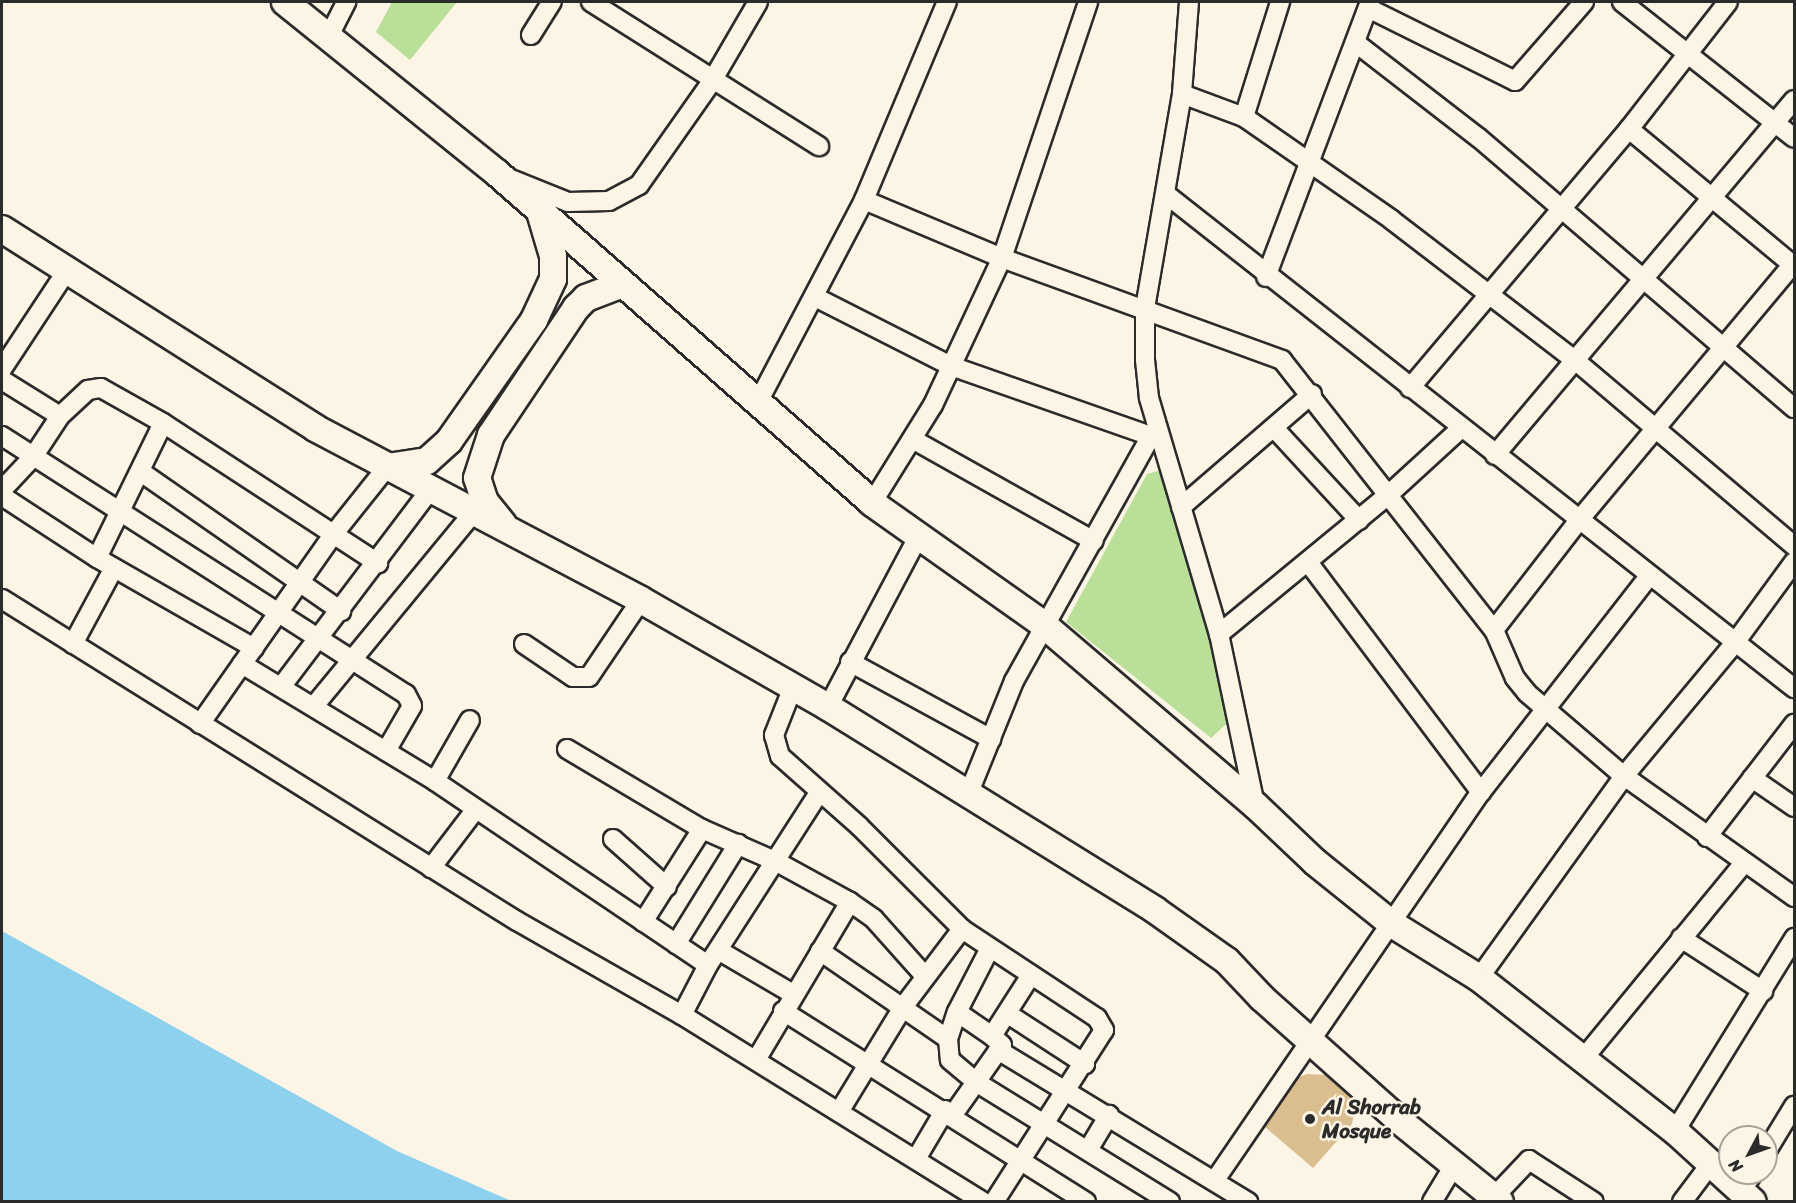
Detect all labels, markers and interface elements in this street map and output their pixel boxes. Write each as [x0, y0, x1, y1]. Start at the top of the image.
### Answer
place label: Al Shorrab Mosque [1322, 1094, 1421, 1144]
marker: Al Shorrab Mosque [1303, 1112, 1317, 1126]
north arrow [1718, 1125, 1778, 1185]
text: N [1721, 1152, 1750, 1180]

